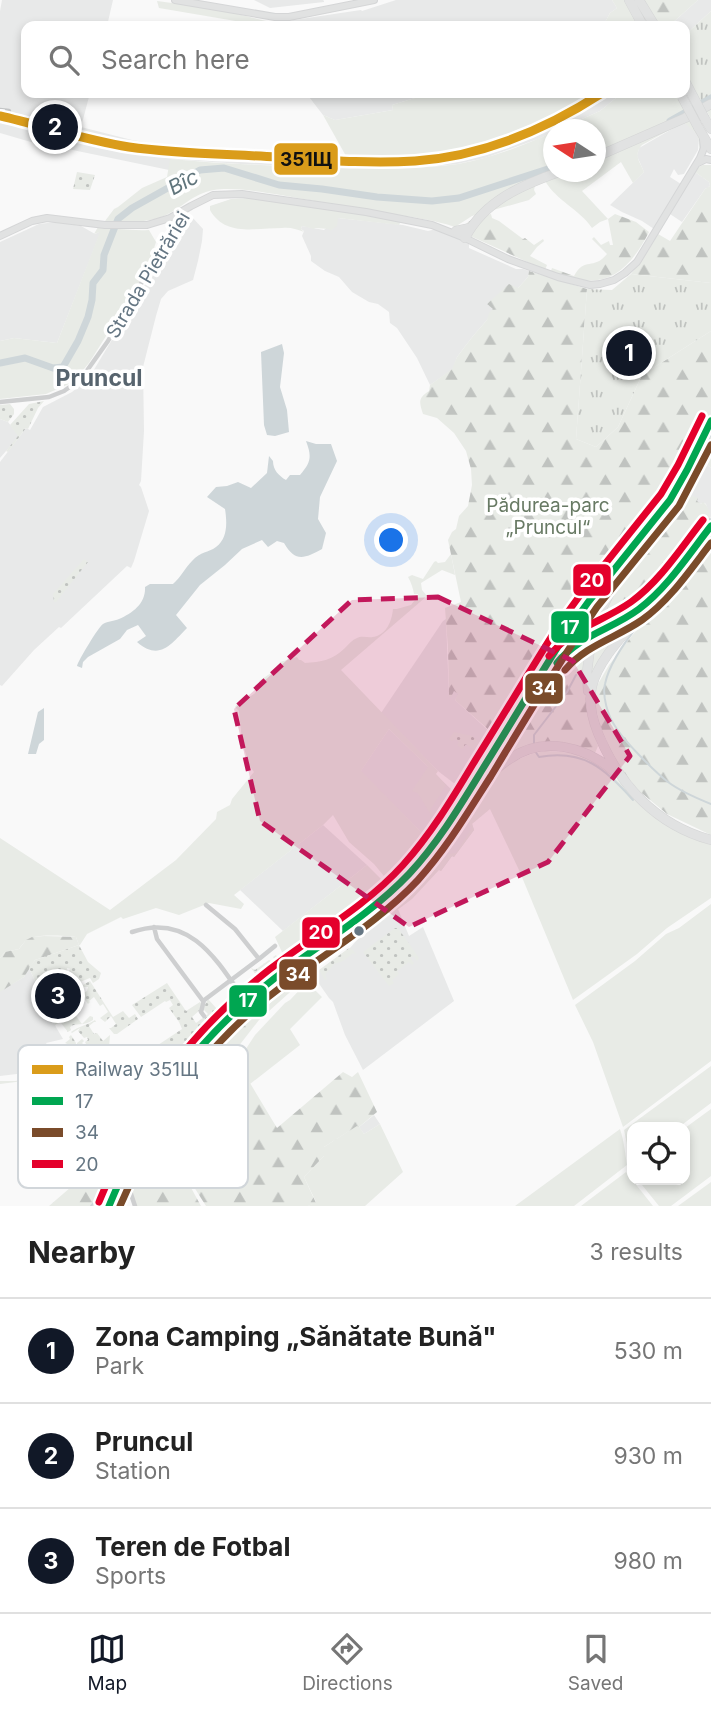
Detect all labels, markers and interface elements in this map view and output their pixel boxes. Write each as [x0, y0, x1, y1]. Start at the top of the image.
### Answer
search box [21, 21, 690, 98]
icon: search [45, 41, 83, 79]
text: Search here [101, 44, 250, 75]
pin: 2 [32, 101, 78, 153]
north arrow [543, 119, 606, 182]
line badge: 351Щ [273, 142, 339, 176]
text: 351Щ [280, 148, 333, 171]
water label: Bîc [164, 164, 202, 200]
street label: Strada Pietrăriei [101, 208, 195, 342]
pin: 1 [606, 327, 652, 379]
district label: Pruncul [56, 364, 143, 392]
park label: Pădurea-parc „Pruncul“ [486, 494, 610, 539]
your location [374, 523, 408, 557]
line badge: 20 [572, 563, 612, 597]
text: 20 [580, 569, 604, 592]
line badge: 17 [550, 610, 590, 644]
text: 17 [560, 616, 580, 639]
line badge: 34 [524, 672, 564, 705]
text: 34 [531, 677, 557, 700]
line badge: 20 [301, 916, 341, 949]
text: 20 [309, 921, 333, 944]
unlabelled marker [352, 924, 366, 938]
line badge: 34 [278, 958, 318, 991]
text: 34 [285, 963, 311, 986]
pin: 3 [35, 970, 81, 1022]
line badge: 17 [228, 984, 268, 1018]
text: 17 [238, 989, 258, 1012]
legend [18, 1045, 248, 1188]
text: Railway 351Щ [75, 1058, 198, 1081]
text: 17 [75, 1090, 93, 1113]
text: 34 [75, 1121, 99, 1144]
map controls [627, 1122, 690, 1185]
button: locate [627, 1122, 690, 1185]
text: 20 [75, 1153, 99, 1176]
text: Nearby [28, 1234, 136, 1270]
text: 3 results [590, 1238, 683, 1266]
text: Zona Camping „Sănătate Bună" [95, 1321, 497, 1352]
text: 1 [46, 1337, 56, 1365]
text: 530 m [614, 1337, 683, 1365]
text: Park [95, 1352, 144, 1380]
text: Pruncul [95, 1426, 193, 1457]
text: 2 [44, 1442, 58, 1470]
text: 930 m [613, 1442, 683, 1470]
text: Station [95, 1457, 171, 1485]
text: Teren de Fotbal [95, 1531, 290, 1562]
text: 3 [44, 1547, 58, 1575]
text: 980 m [613, 1547, 683, 1575]
text: Sports [95, 1562, 166, 1590]
tab: Map [88, 1630, 127, 1695]
tab: Directions [302, 1630, 393, 1695]
tab: Saved [568, 1630, 623, 1695]

